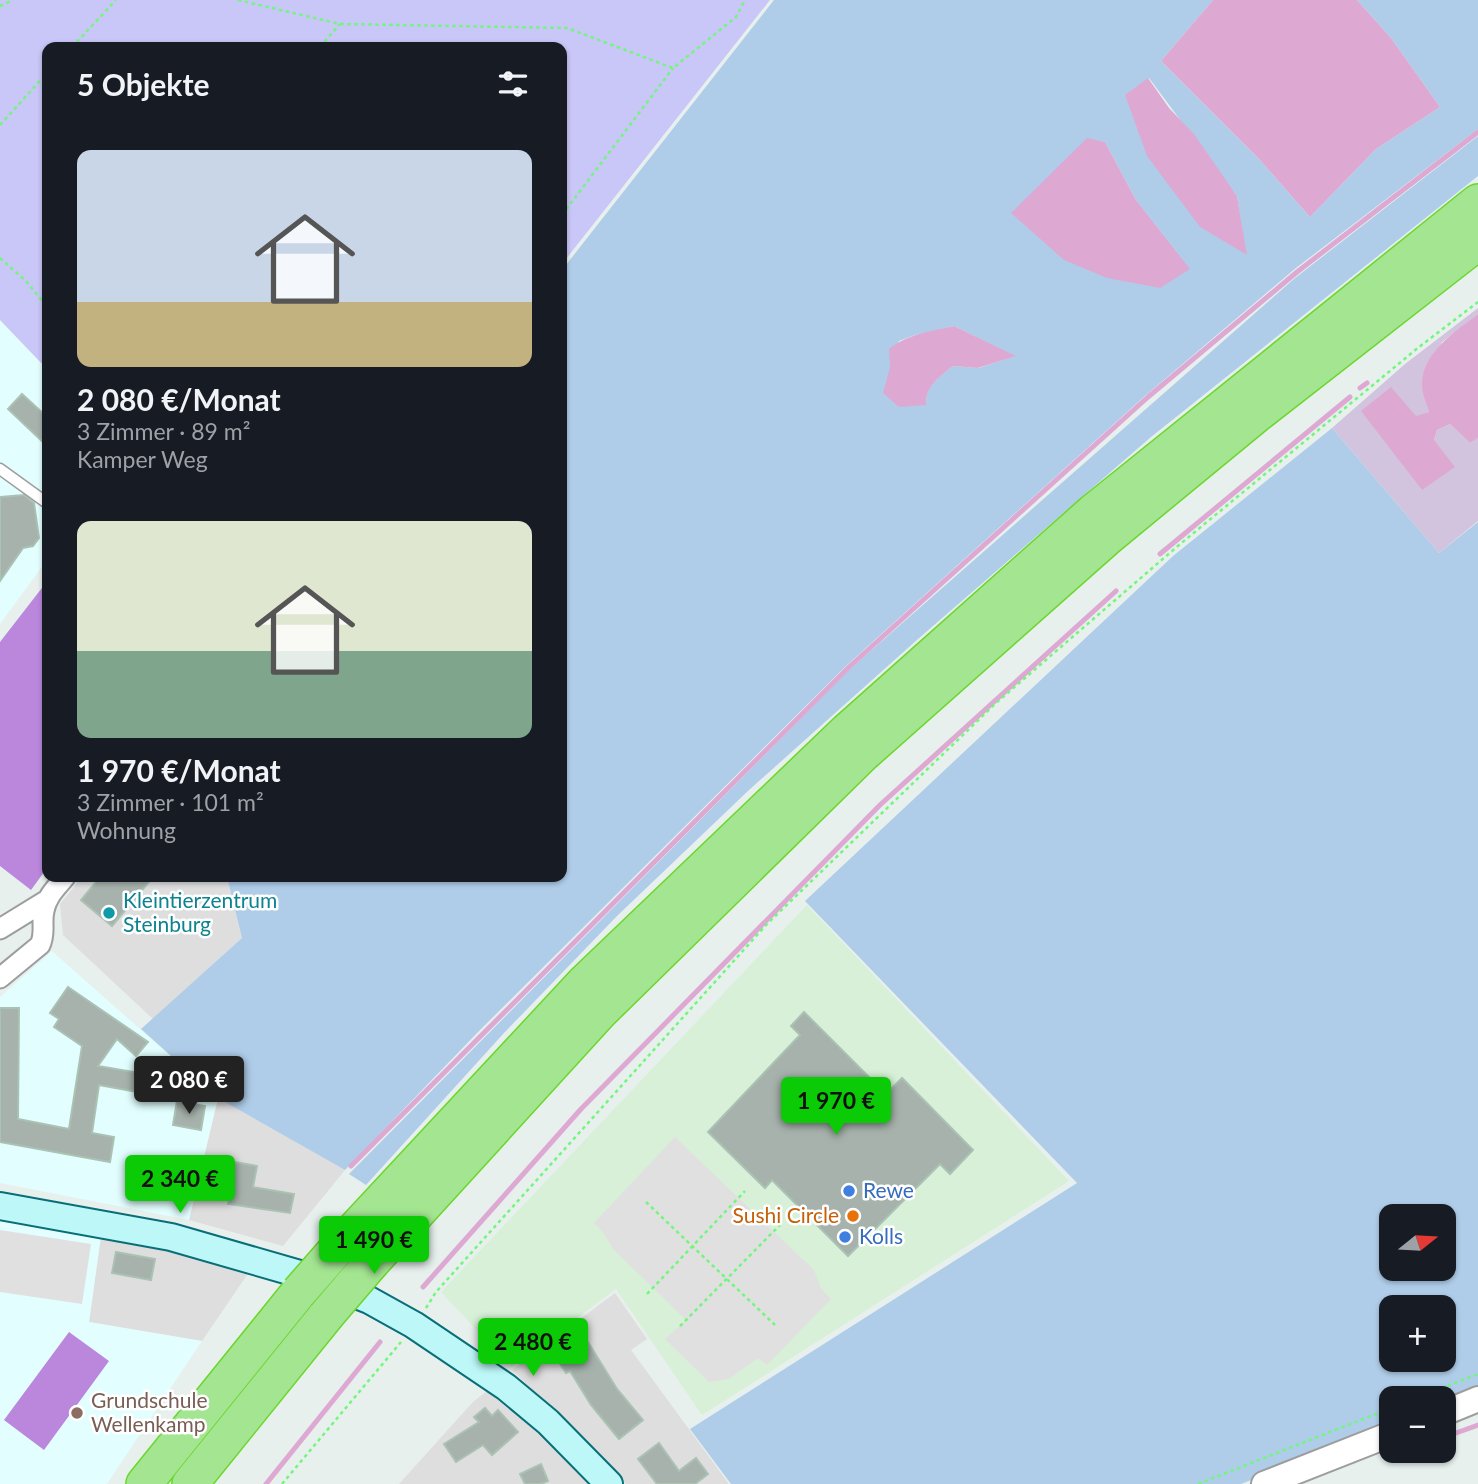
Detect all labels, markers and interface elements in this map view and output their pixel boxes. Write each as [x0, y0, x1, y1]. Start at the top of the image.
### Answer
icon: filters [494, 65, 532, 103]
text: 5 Objekte [77, 66, 209, 102]
icon: home [242, 196, 368, 322]
text: 2 080 €/Monat [77, 381, 281, 417]
text: 3 Zimmer · 89 m² [77, 417, 250, 445]
text: Kamper Weg [77, 445, 208, 473]
icon: home [242, 567, 368, 693]
text: 1 970 €/Monat [77, 752, 281, 788]
text: 3 Zimmer · 101 m² [77, 788, 264, 816]
text: Wohnung [77, 816, 176, 844]
place label: Kleintierzentrum Steinburg [123, 887, 277, 936]
marker: Kleintierzentrum Steinburg [101, 905, 117, 921]
pin: 2 080 € [124, 1056, 254, 1116]
text: 2 080 € [150, 1065, 228, 1093]
pin: 1 970 € [771, 1078, 901, 1137]
text: 1 970 € [797, 1086, 875, 1114]
pin: 2 340 € [115, 1156, 245, 1215]
text: 2 340 € [141, 1164, 219, 1192]
place label: Rewe [863, 1177, 914, 1202]
marker: Rewe [841, 1183, 857, 1199]
place label: Sushi Circle [733, 1202, 839, 1227]
north arrow [1379, 1204, 1456, 1281]
map controls [1379, 1204, 1456, 1463]
marker: Sushi Circle [845, 1208, 861, 1224]
pin: 1 490 € [309, 1216, 439, 1276]
place label: Kolls [859, 1223, 903, 1248]
text: 1 490 € [335, 1225, 413, 1253]
marker: Kolls [837, 1229, 853, 1245]
button: + [1379, 1295, 1456, 1372]
pin: 2 480 € [468, 1318, 598, 1378]
text: 2 480 € [494, 1327, 572, 1355]
button: − [1379, 1386, 1456, 1463]
place label: Grundschule Wellenkamp [91, 1387, 208, 1436]
marker: Grundschule Wellenkamp [69, 1405, 85, 1421]

